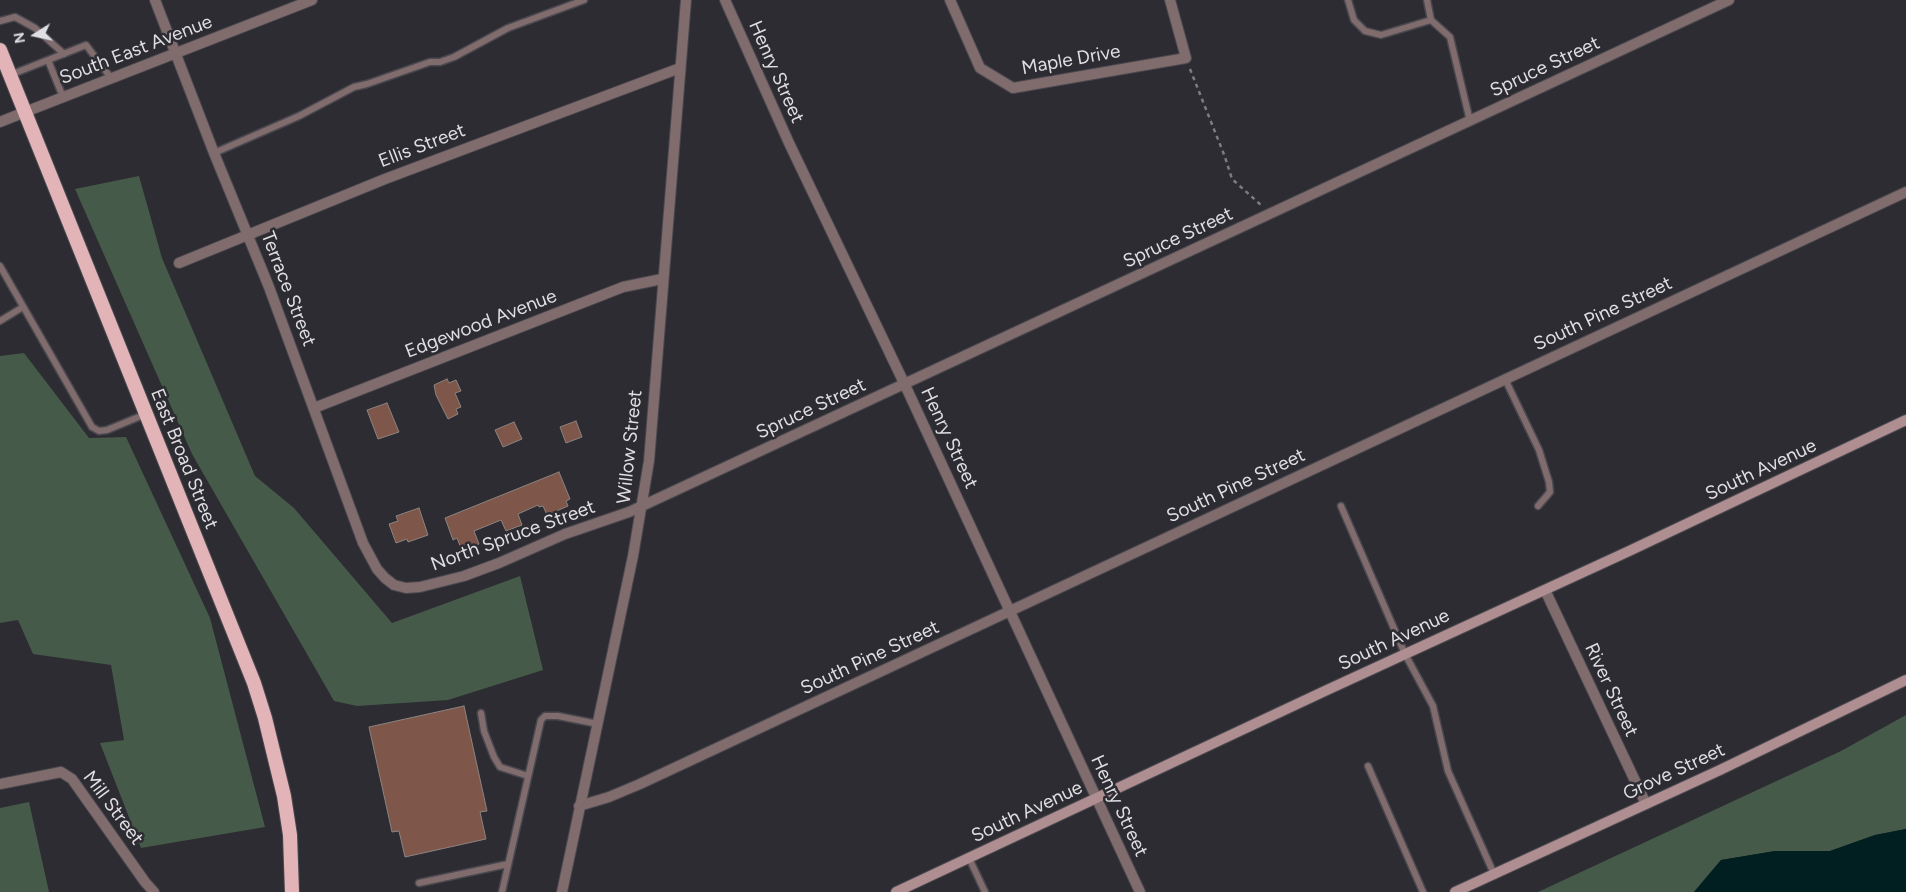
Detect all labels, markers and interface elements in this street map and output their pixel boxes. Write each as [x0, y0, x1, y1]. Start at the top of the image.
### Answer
north arrow [10, 10, 60, 60]
street label: South East Avenue [56, 10, 216, 90]
street label: Henry Street [743, 17, 809, 127]
text: N [10, 31, 29, 45]
street label: Spruce Street [1486, 32, 1604, 102]
street label: Maple Drive [1020, 40, 1122, 80]
street label: Ellis Street [376, 119, 468, 173]
street label: Spruce Street [1119, 203, 1237, 273]
street label: Terrace Street [256, 229, 320, 349]
street label: South Pine Street [1530, 272, 1676, 356]
street label: Edgewood Avenue [402, 285, 560, 363]
street label: Spruce Street [752, 374, 870, 444]
street label: Henry Street [916, 384, 982, 492]
street label: East Broad Street [145, 385, 223, 533]
street label: Willow Street [613, 389, 647, 505]
street label: South Avenue [1702, 434, 1820, 506]
street label: South Pine Street [1163, 444, 1309, 528]
street label: North Spruce Street [428, 496, 598, 576]
street label: South Avenue [1335, 604, 1453, 676]
street label: South Pine Street [797, 616, 943, 700]
street label: River Street [1579, 640, 1643, 740]
street label: Grove Street [1620, 739, 1728, 805]
street label: Henry Street [1086, 752, 1152, 860]
street label: Mill Street [78, 767, 148, 849]
street label: South Avenue [968, 776, 1086, 848]

